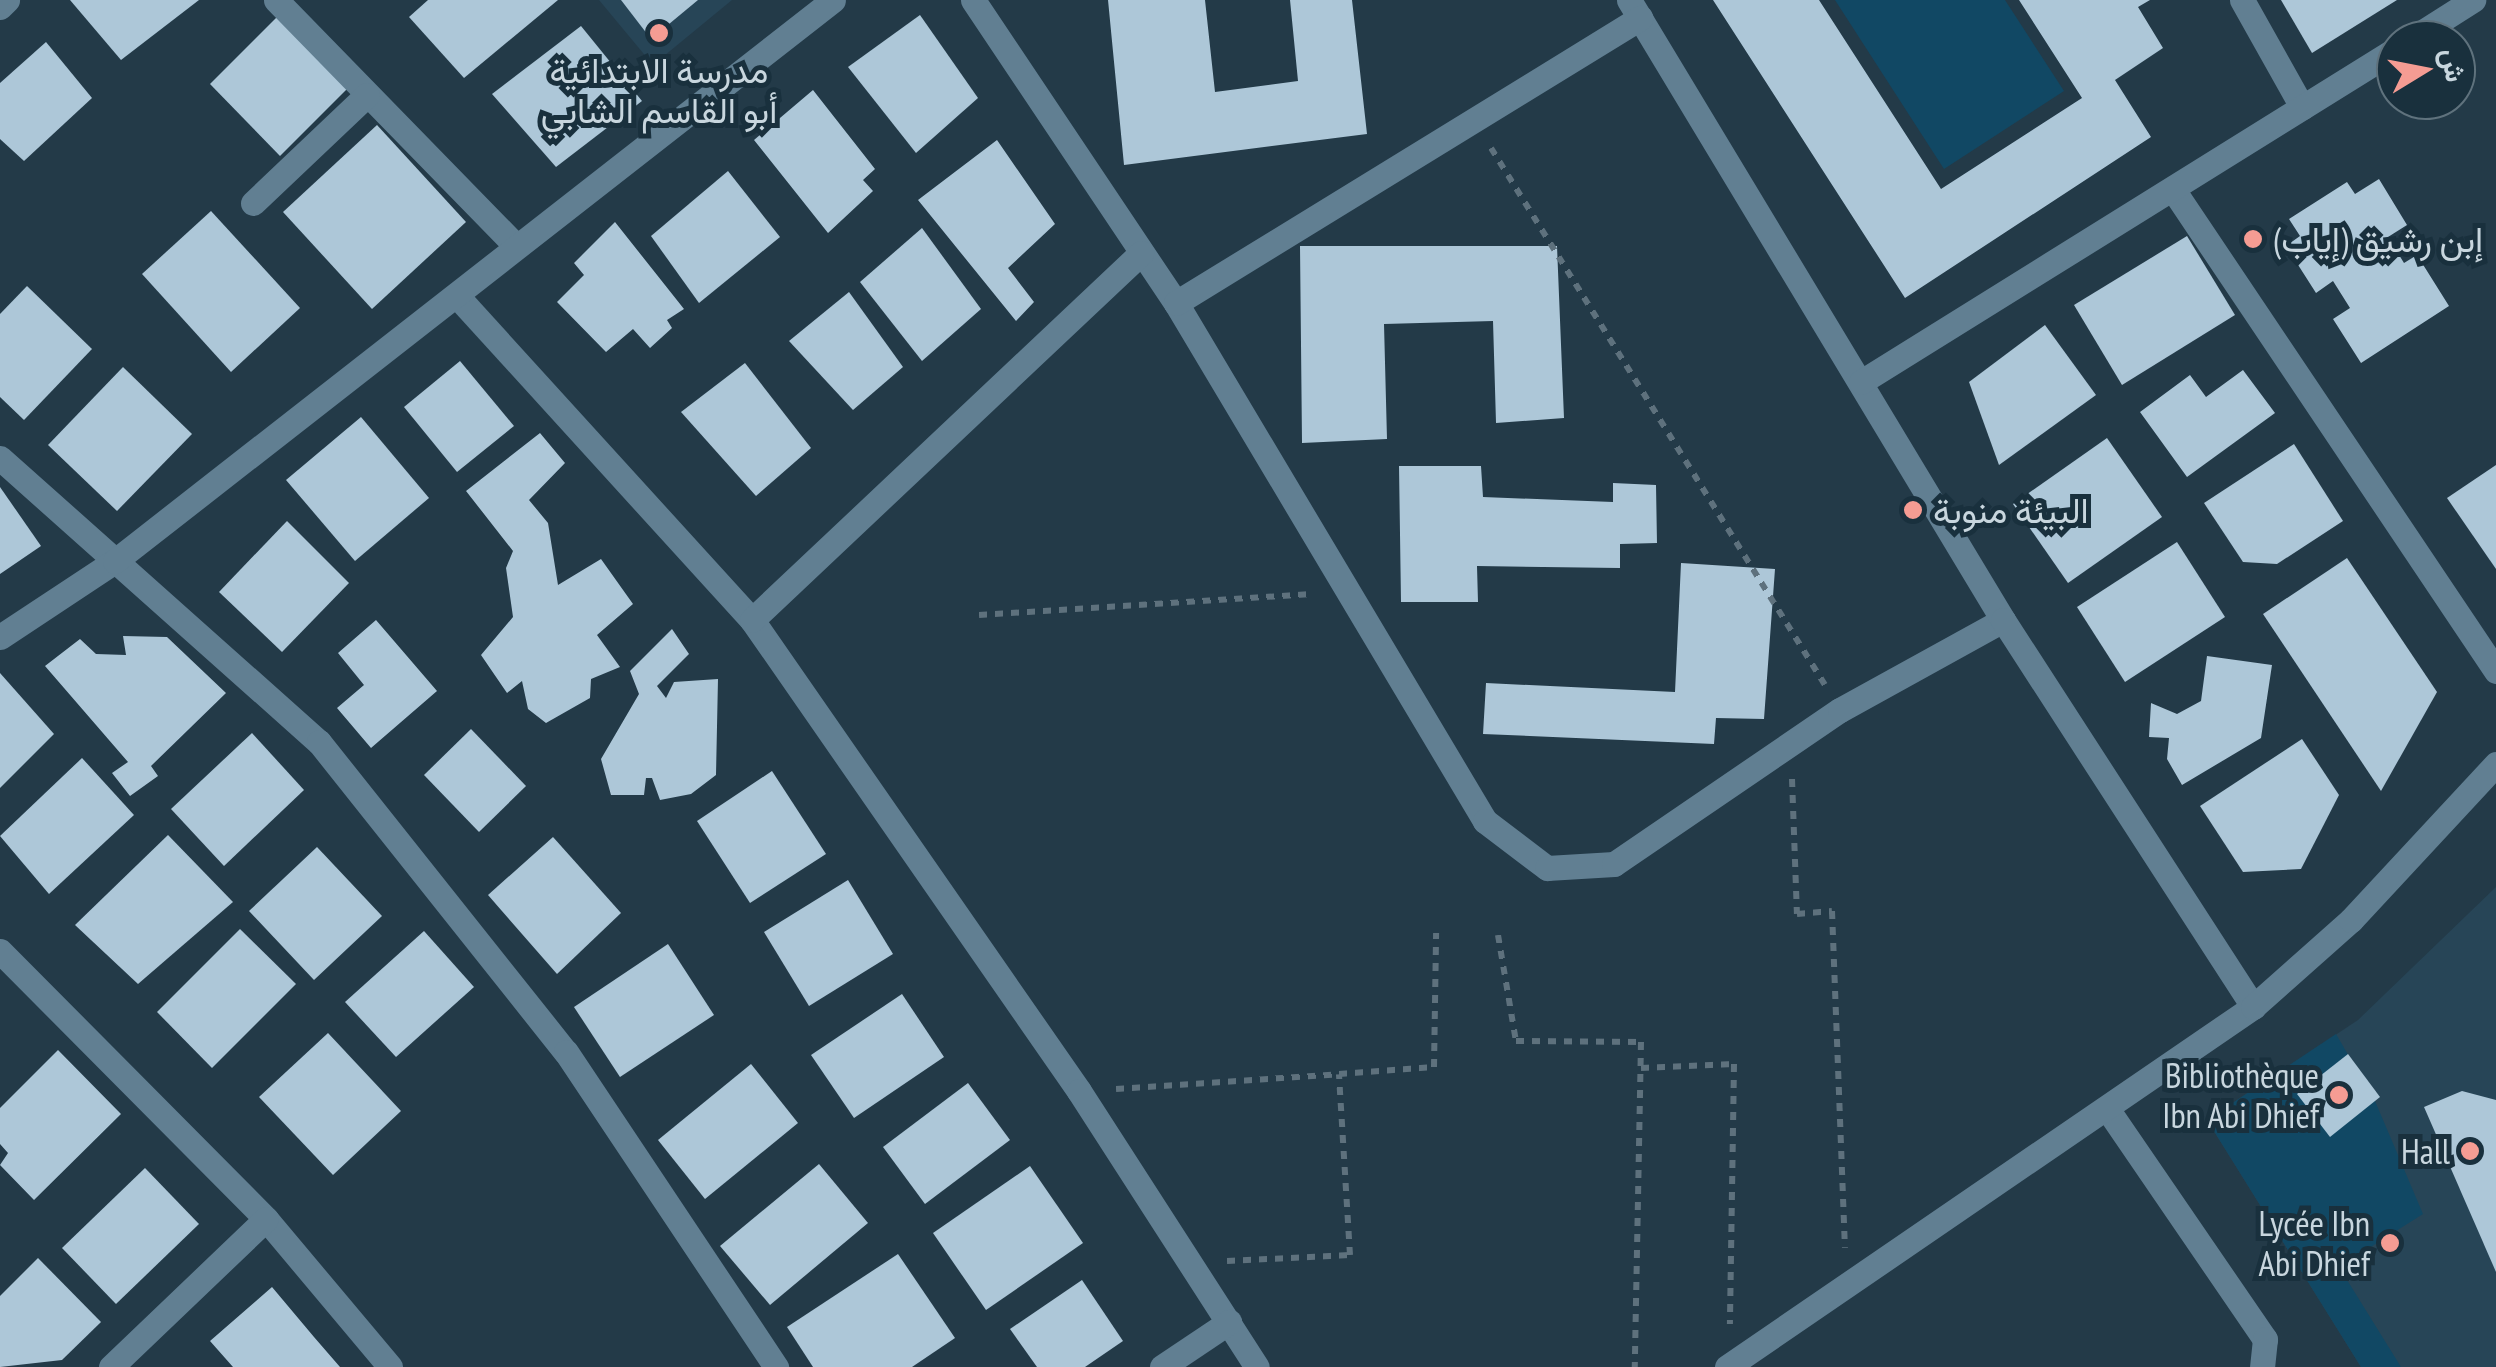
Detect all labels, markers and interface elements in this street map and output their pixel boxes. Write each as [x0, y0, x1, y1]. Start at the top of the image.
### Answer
north arrow [2376, 20, 2476, 120]
marker: مدرسة الابتدائية أبو القاسم الشابي [648, 22, 670, 44]
text: ش [2433, 45, 2475, 85]
place label: مدرسة الابتدائية أبو القاسم الشابي [541, 49, 777, 131]
place label: إبن رشيق (إياب) [2273, 218, 2483, 260]
marker: إبن رشيق (إياب) [2242, 228, 2264, 250]
place label: البيئة منوبة [1933, 489, 2089, 531]
marker: البيئة منوبة [1902, 499, 1924, 521]
place label: Bibliothèque Ibn Abi Dhief [2161, 1054, 2319, 1136]
marker: Bibliothèque Ibn Abi Dhief [2328, 1084, 2350, 1106]
place label: Hall [2401, 1130, 2450, 1172]
marker: Hall [2459, 1140, 2481, 1162]
place label: Lycée Ibn Abi Dhief [2258, 1202, 2370, 1284]
marker: Lycée Ibn Abi Dhief [2379, 1232, 2401, 1254]

